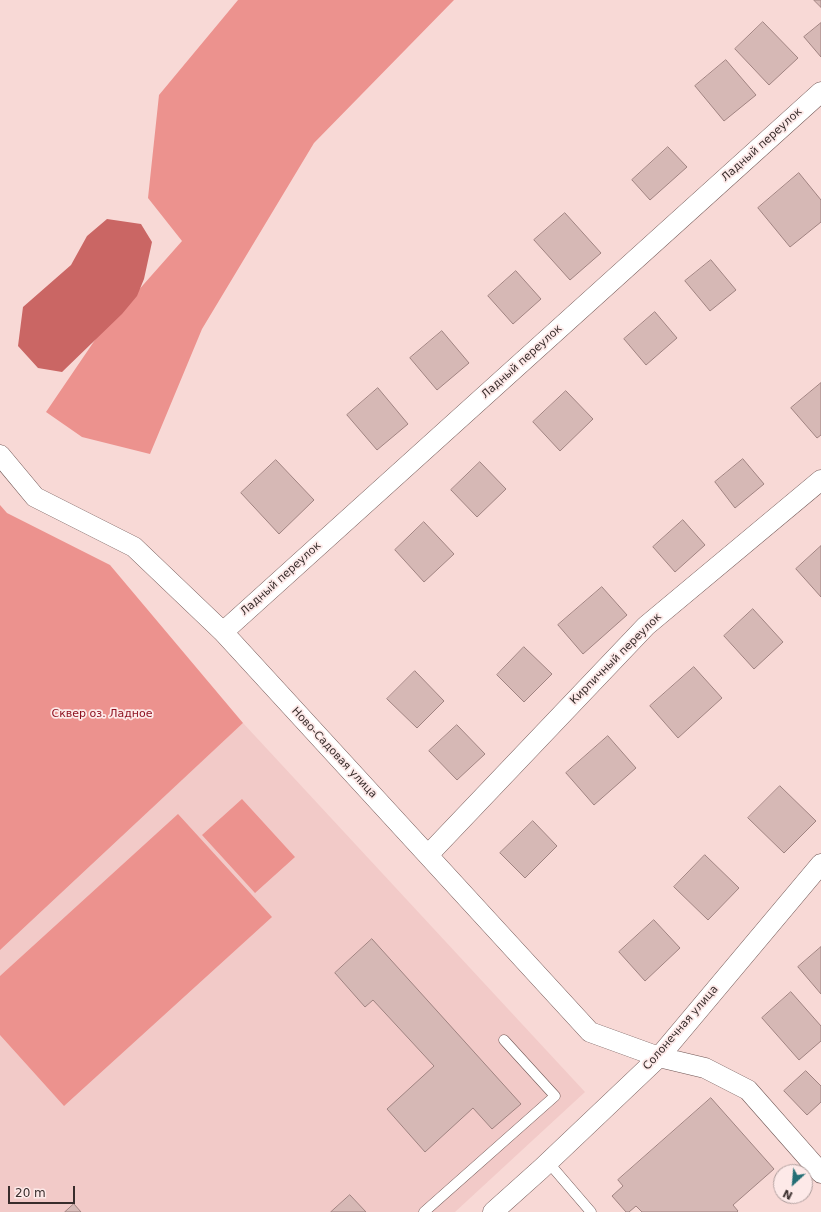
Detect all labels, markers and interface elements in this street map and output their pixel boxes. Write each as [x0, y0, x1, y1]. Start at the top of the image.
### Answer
street label: Ладный переулок [719, 105, 805, 185]
street label: Ладный переулок [479, 322, 565, 402]
street label: Ладный переулок [238, 539, 324, 619]
street label: Кирпичный переулок [568, 611, 664, 707]
street label: Ново-Садовая улица [289, 705, 379, 801]
park label: Сквер оз. Ладное [52, 707, 152, 721]
street label: Солонечная улица [641, 983, 721, 1073]
north arrow [773, 1164, 813, 1204]
scale bar [10, 1178, 77, 1204]
text: 20 m [15, 1186, 46, 1200]
text: N [781, 1186, 795, 1202]

